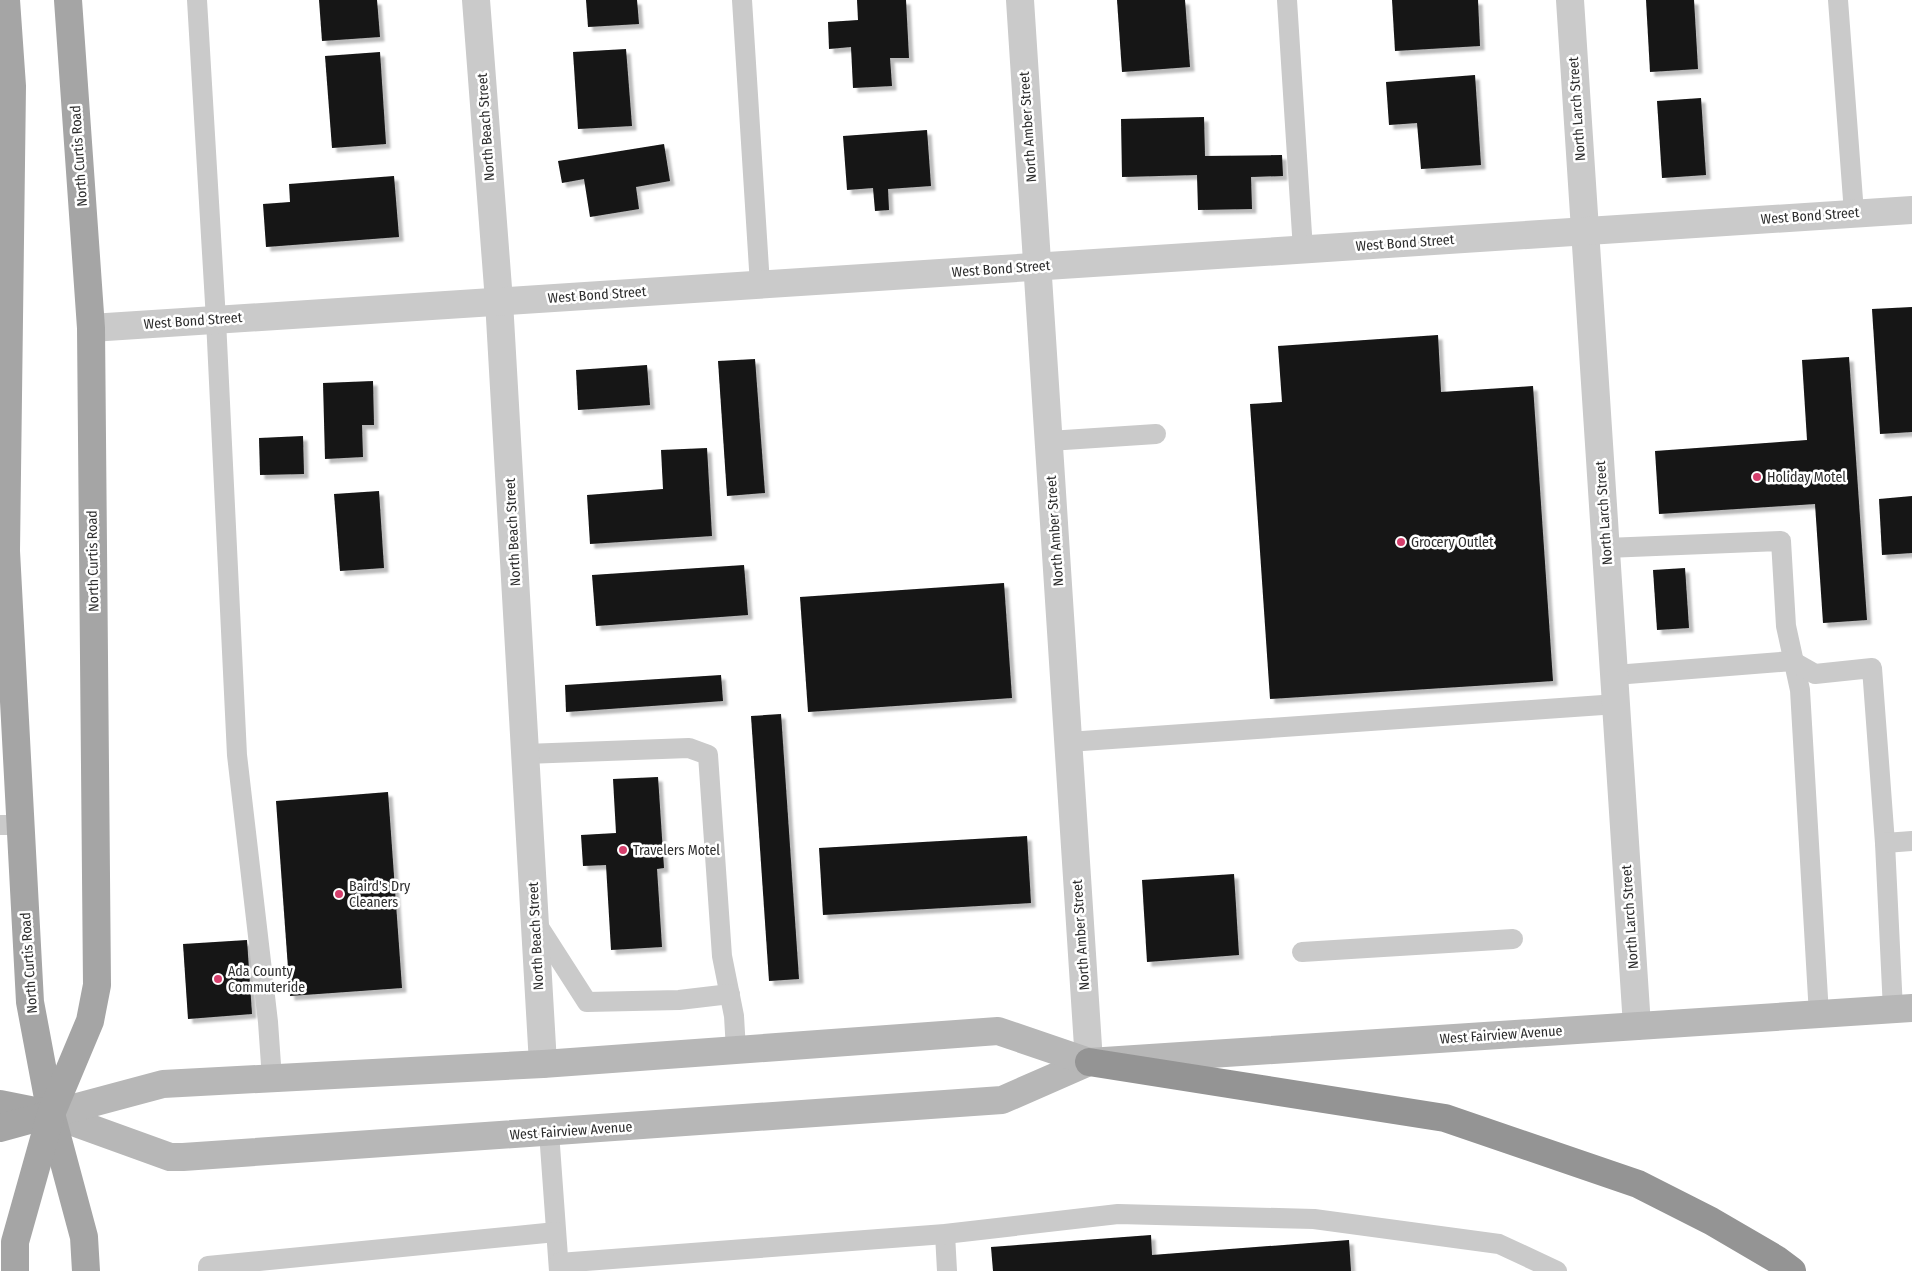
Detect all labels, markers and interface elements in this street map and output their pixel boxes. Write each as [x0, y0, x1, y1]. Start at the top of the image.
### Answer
street label: North Larch Street [1565, 56, 1589, 162]
street label: North Amber Street [1016, 71, 1040, 183]
street label: North Beach Street [474, 72, 498, 182]
street label: North Curtis Road [67, 105, 91, 207]
street label: West Bond Street [1760, 204, 1860, 228]
street label: West Bond Street [1355, 231, 1455, 255]
street label: West Bond Street [951, 257, 1051, 281]
street label: West Bond Street [547, 283, 647, 307]
street label: West Bond Street [143, 309, 243, 333]
street label: North Larch Street [1592, 460, 1616, 566]
place label: Holiday Motel [1767, 469, 1846, 486]
marker: Holiday Motel [1751, 471, 1763, 483]
street label: North Amber Street [1043, 475, 1067, 587]
street label: North Beach Street [502, 477, 524, 587]
street label: North Curtis Road [84, 510, 102, 612]
place label: Grocery Outlet [1411, 534, 1494, 551]
marker: Grocery Outlet [1395, 536, 1407, 548]
place label: Travelers Motel [633, 842, 720, 859]
marker: Travelers Motel [617, 844, 629, 856]
street label: North Larch Street [1618, 864, 1642, 970]
place label: Baird's Dry Cleaners [349, 878, 411, 911]
street label: North Amber Street [1069, 879, 1093, 991]
street label: North Beach Street [525, 881, 547, 991]
marker: Baird's Dry Cleaners [333, 888, 345, 900]
street label: North Curtis Road [17, 912, 41, 1014]
place label: Ada County Commuteride [228, 963, 305, 996]
marker: Ada County Commuteride [212, 973, 224, 985]
street label: West Fairview Avenue [1439, 1022, 1563, 1048]
street label: West Fairview Avenue [509, 1118, 633, 1144]

